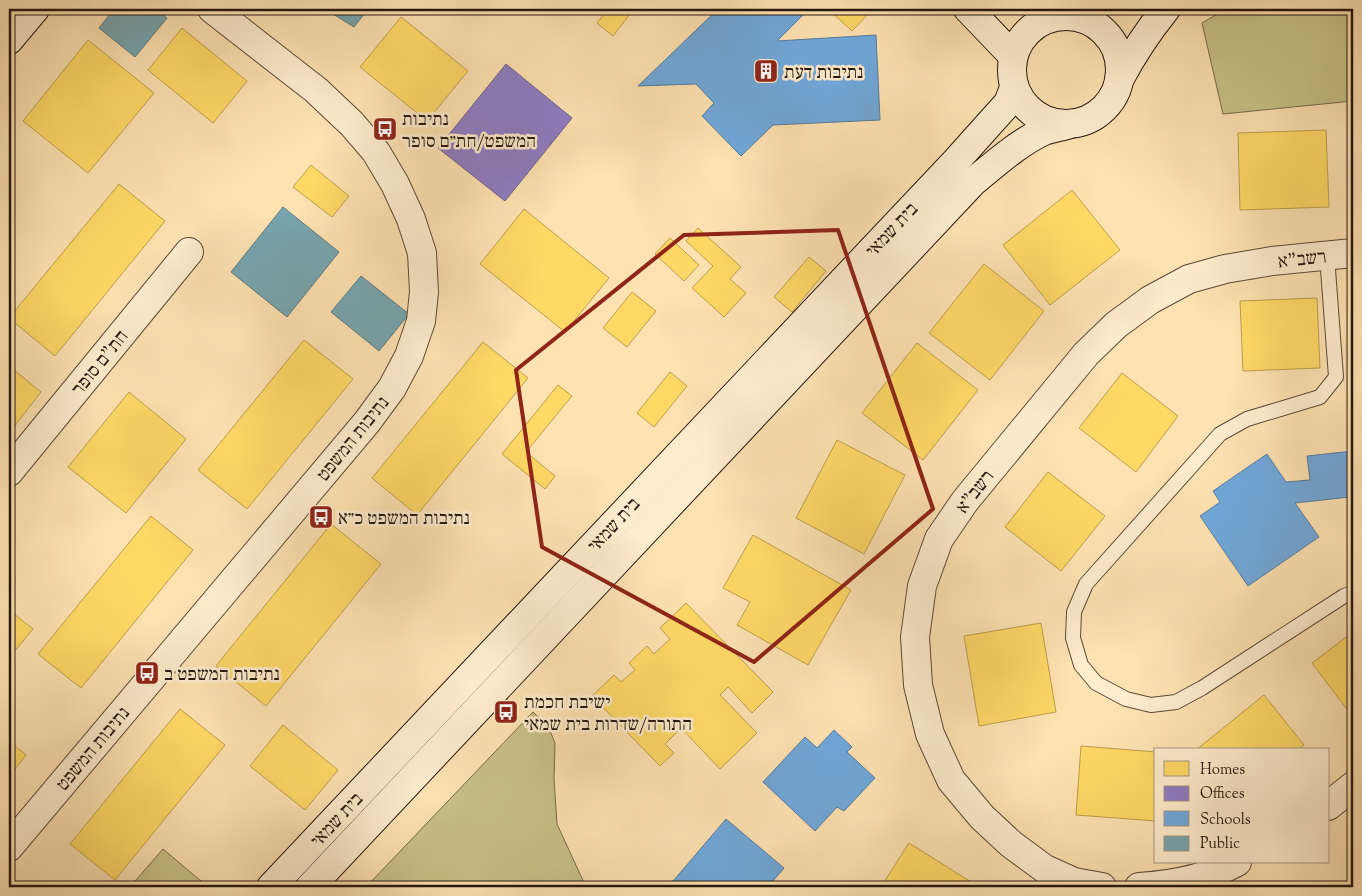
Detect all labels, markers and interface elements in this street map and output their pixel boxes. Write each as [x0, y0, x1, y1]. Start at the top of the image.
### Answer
building icon: נתיבות דעת [753, 58, 779, 84]
place label: נתיבות דעת [784, 60, 863, 87]
place label: נתיבות המשפט/חת״ם סופר [402, 107, 536, 156]
bus stop icon: נתיבות המשפט/חת״ם סופר [372, 116, 398, 142]
street label: בית שמאי [860, 197, 925, 264]
street label: רשב"א [1277, 245, 1328, 276]
street label: חת"ם סופר [66, 325, 136, 402]
street label: נתיבות המשפט [311, 391, 397, 488]
street label: רשב"א [950, 465, 1002, 520]
street label: בית שמאי [582, 492, 647, 559]
bus stop icon: נתיבות המשפט כ״א [308, 504, 334, 530]
place label: נתיבות המשפט כ״א [338, 506, 470, 533]
bus stop icon: נתיבות המשפט ב [134, 660, 160, 686]
place label: נתיבות המשפט ב [164, 662, 280, 689]
place label: ישיבת חכמת התורה/שדרות בית שמאי [524, 690, 692, 739]
bus stop icon: ישיבת חכמת התורה/שדרות בית שמאי [493, 699, 519, 725]
street label: נתיבות המשפט [51, 702, 137, 798]
legend [1154, 748, 1330, 864]
text: Homes [1200, 760, 1245, 781]
text: Offices [1200, 784, 1245, 805]
street label: בית שמאי [305, 787, 370, 854]
text: Schools [1200, 810, 1251, 831]
text: Public [1200, 834, 1240, 855]

